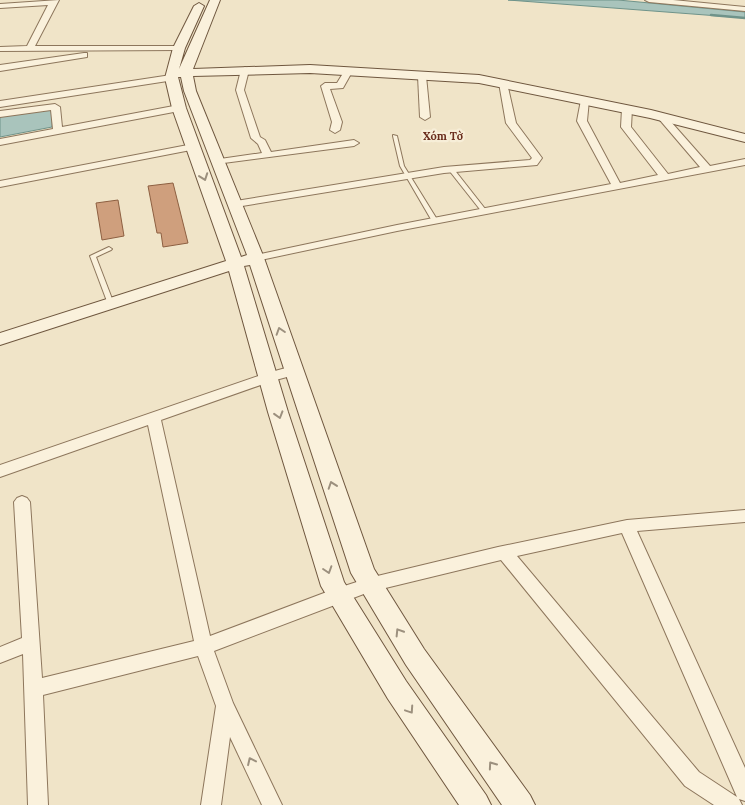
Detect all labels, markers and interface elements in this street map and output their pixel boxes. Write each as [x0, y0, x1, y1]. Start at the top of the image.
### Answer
district label: Xóm Tờ [423, 129, 464, 143]
one-way arrow [198, 172, 208, 180]
one-way arrow [275, 327, 285, 336]
one-way arrow [274, 410, 284, 419]
one-way arrow [328, 481, 338, 490]
one-way arrow [323, 565, 333, 574]
one-way arrow [396, 628, 405, 638]
one-way arrow [404, 704, 413, 713]
one-way arrow [247, 757, 258, 766]
one-way arrow [489, 761, 498, 771]

